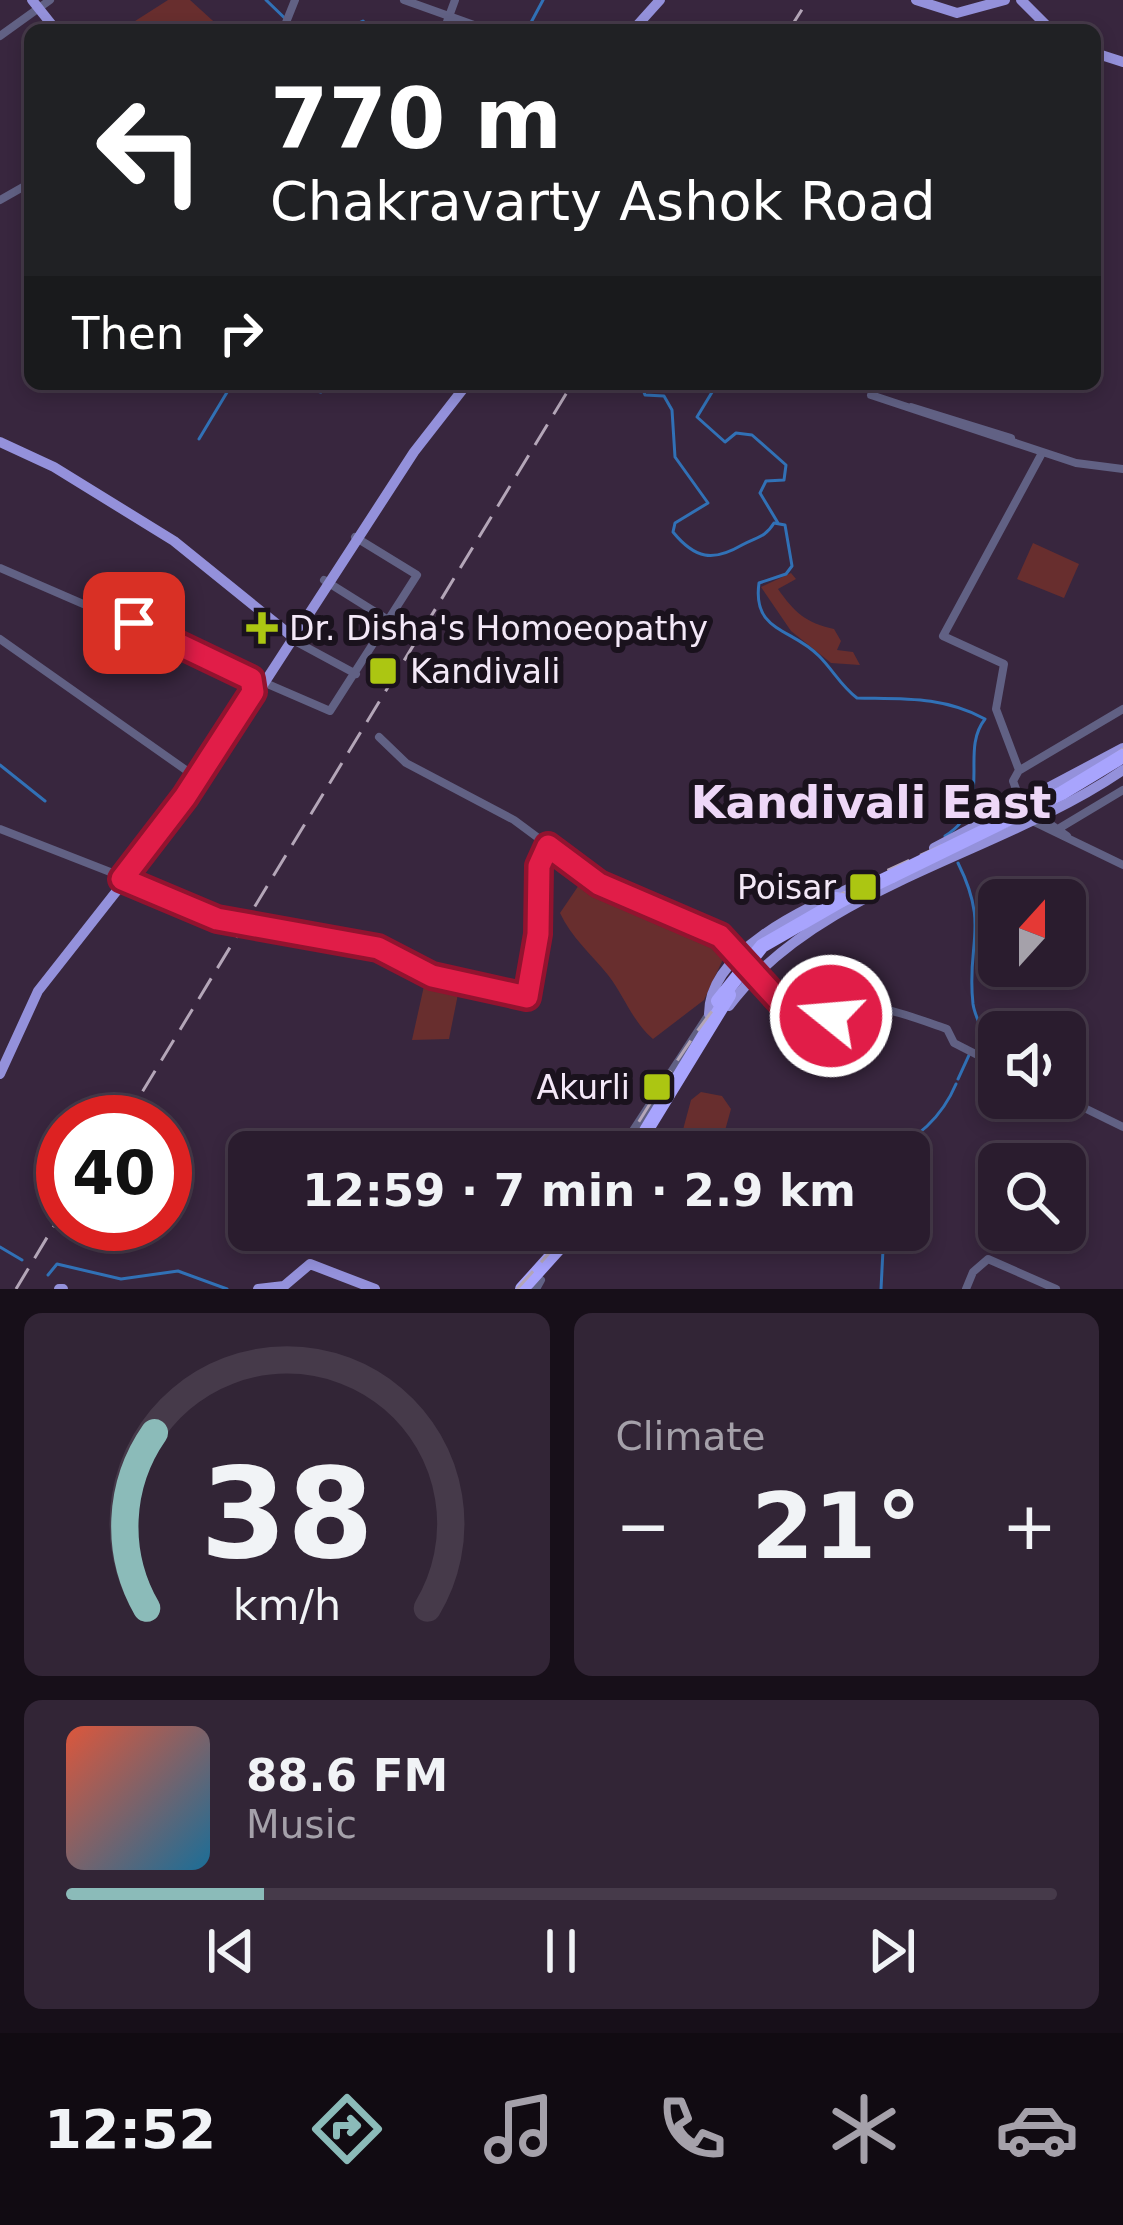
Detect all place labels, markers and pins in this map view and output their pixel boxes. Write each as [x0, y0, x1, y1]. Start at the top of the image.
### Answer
pin [83, 572, 185, 674]
place label: Dr. Disha's Homoeopathy [289, 609, 708, 648]
marker: Dr. Disha's Homoeopathy [246, 612, 278, 644]
place label: Kandivali [410, 652, 560, 691]
marker: Kandivali [367, 655, 399, 687]
place label: Poisar [737, 868, 836, 907]
marker: Poisar [847, 871, 879, 903]
place label: Akurli [537, 1068, 630, 1107]
marker: Akurli [641, 1071, 673, 1103]

